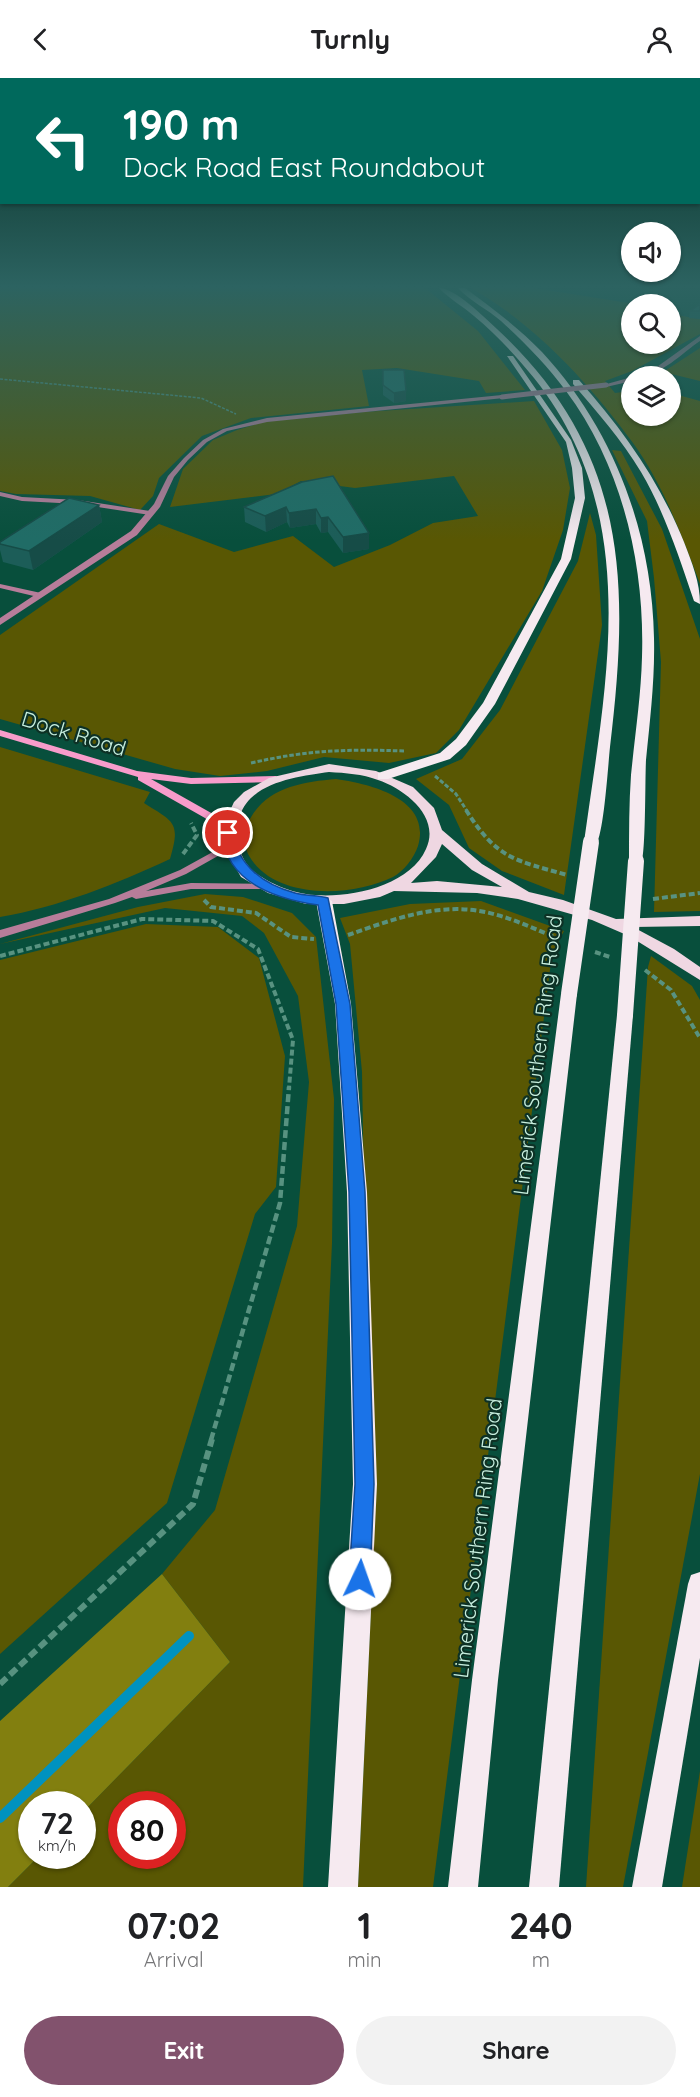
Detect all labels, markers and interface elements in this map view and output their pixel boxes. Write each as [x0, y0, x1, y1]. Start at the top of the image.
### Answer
text: Turnly [310, 22, 390, 56]
icon: back [24, 23, 57, 56]
icon: person [643, 23, 676, 56]
text: 190 m [123, 98, 239, 151]
icon: left [24, 102, 102, 180]
text: Dock Road East Roundabout [123, 150, 485, 184]
map controls [621, 222, 681, 426]
button: sound [621, 222, 681, 282]
button: search [621, 294, 681, 354]
button: layers [621, 366, 681, 426]
street label: Dock Road [19, 705, 129, 761]
pin [202, 807, 253, 858]
icon: arrive [211, 816, 244, 849]
street label: Limerick Southern Ring Road [507, 913, 567, 1197]
street label: Limerick Southern Ring Road [447, 1396, 507, 1680]
position arrow [328, 1547, 392, 1611]
speed limit sign: 80 [108, 1791, 186, 1869]
text: 72 [40, 1804, 74, 1842]
text: km/h [38, 1836, 76, 1855]
text: 07:02 [127, 1903, 220, 1948]
text: 1 [358, 1903, 372, 1948]
text: 240 [509, 1903, 573, 1948]
text: Arrival [144, 1947, 204, 1972]
text: min [347, 1947, 382, 1972]
text: m [532, 1947, 550, 1972]
button: Exit [24, 2016, 344, 2085]
button: Share [356, 2016, 676, 2085]

